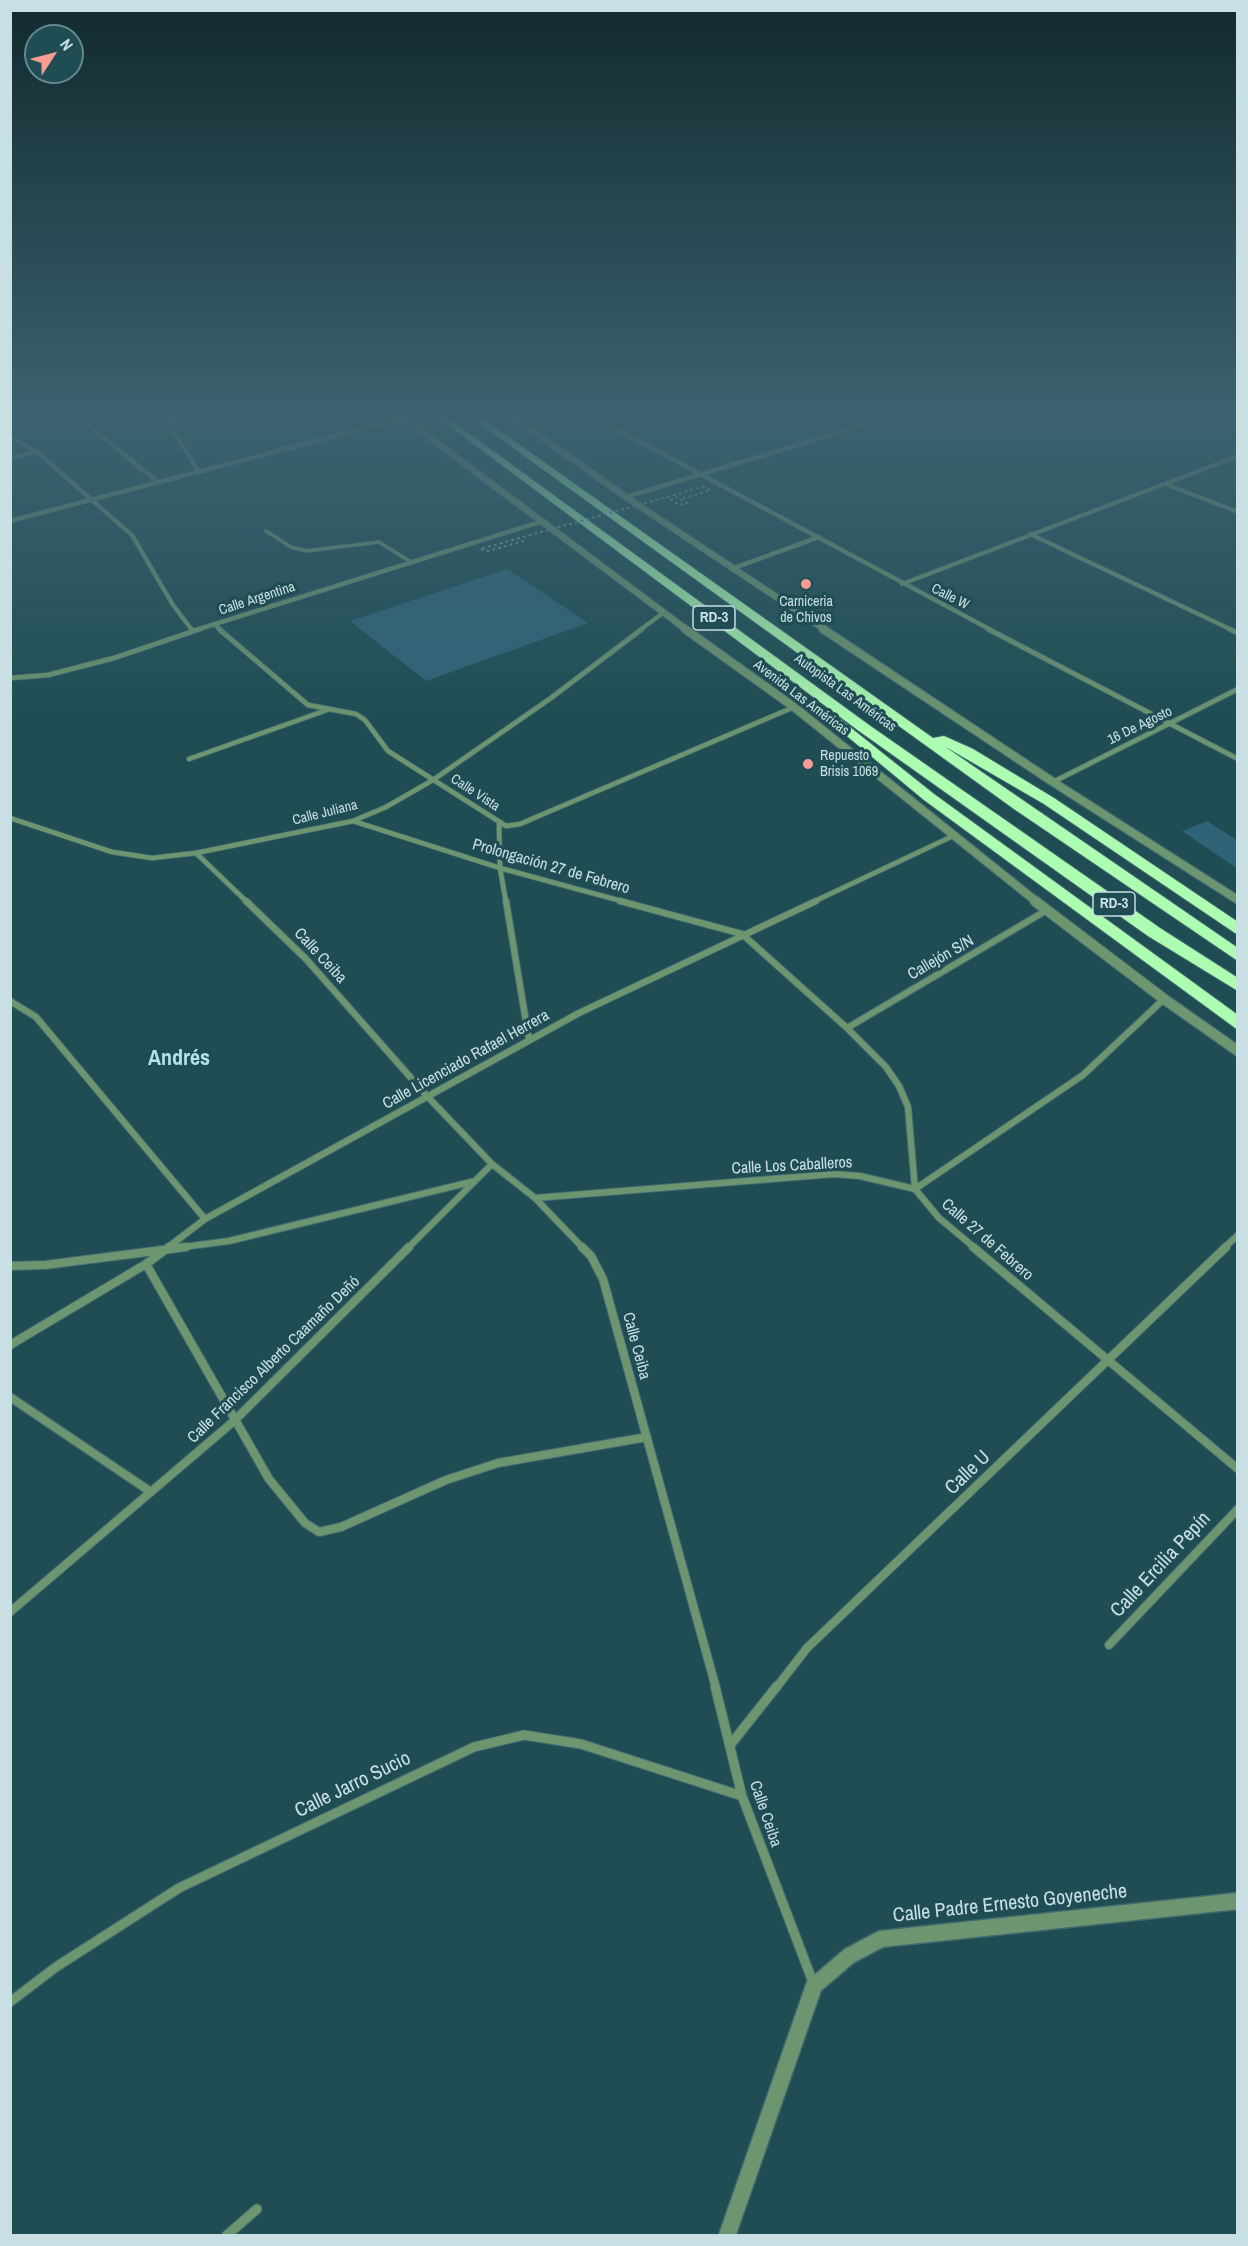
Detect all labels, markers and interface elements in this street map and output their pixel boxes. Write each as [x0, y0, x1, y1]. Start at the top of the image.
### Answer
north arrow [24, 24, 84, 84]
text: N [55, 34, 79, 55]
marker: Carniceria de Chivos [799, 577, 813, 591]
street label: Calle Argentina [217, 579, 297, 619]
street label: Calle W [928, 580, 972, 614]
place label: Carniceria de Chivos [779, 594, 833, 626]
road number: RD-3 [693, 606, 735, 630]
street label: Autopista Las Américas [791, 650, 899, 736]
street label: Avenida Las Américas [750, 657, 852, 739]
street label: 16 De Agosto [1105, 703, 1175, 749]
place label: Repuesto Brisis 1069 [820, 748, 878, 780]
marker: Repuesto Brisis 1069 [801, 757, 815, 771]
street label: Calle Vista [447, 771, 503, 815]
street label: Calle Juliana [291, 797, 359, 829]
street label: Prolongación 27 de Febrero [470, 835, 632, 899]
road number: RD-3 [1093, 892, 1135, 916]
street label: Calle Ceiba [290, 924, 350, 988]
street label: Callejón S/N [905, 931, 977, 985]
street label: Calle Licenciado Rafael Herrera [379, 1006, 553, 1114]
district label: Andrés [148, 1046, 210, 1072]
street label: Calle Los Caballeros [731, 1153, 853, 1179]
street label: Calle 27 de Febrero [937, 1195, 1037, 1285]
street label: Calle Francisco Alberto Caamaño Deñó [184, 1273, 364, 1447]
street label: Calle Ceiba [618, 1310, 654, 1382]
street label: Calle U [940, 1446, 996, 1500]
street label: Calle Ercilia Pepín [1106, 1507, 1216, 1623]
street label: Calle Jarro Sucio [291, 1747, 415, 1823]
street label: Calle Ceiba [745, 1778, 785, 1850]
street label: Calle Padre Ernesto Goyeneche [892, 1880, 1128, 1928]

